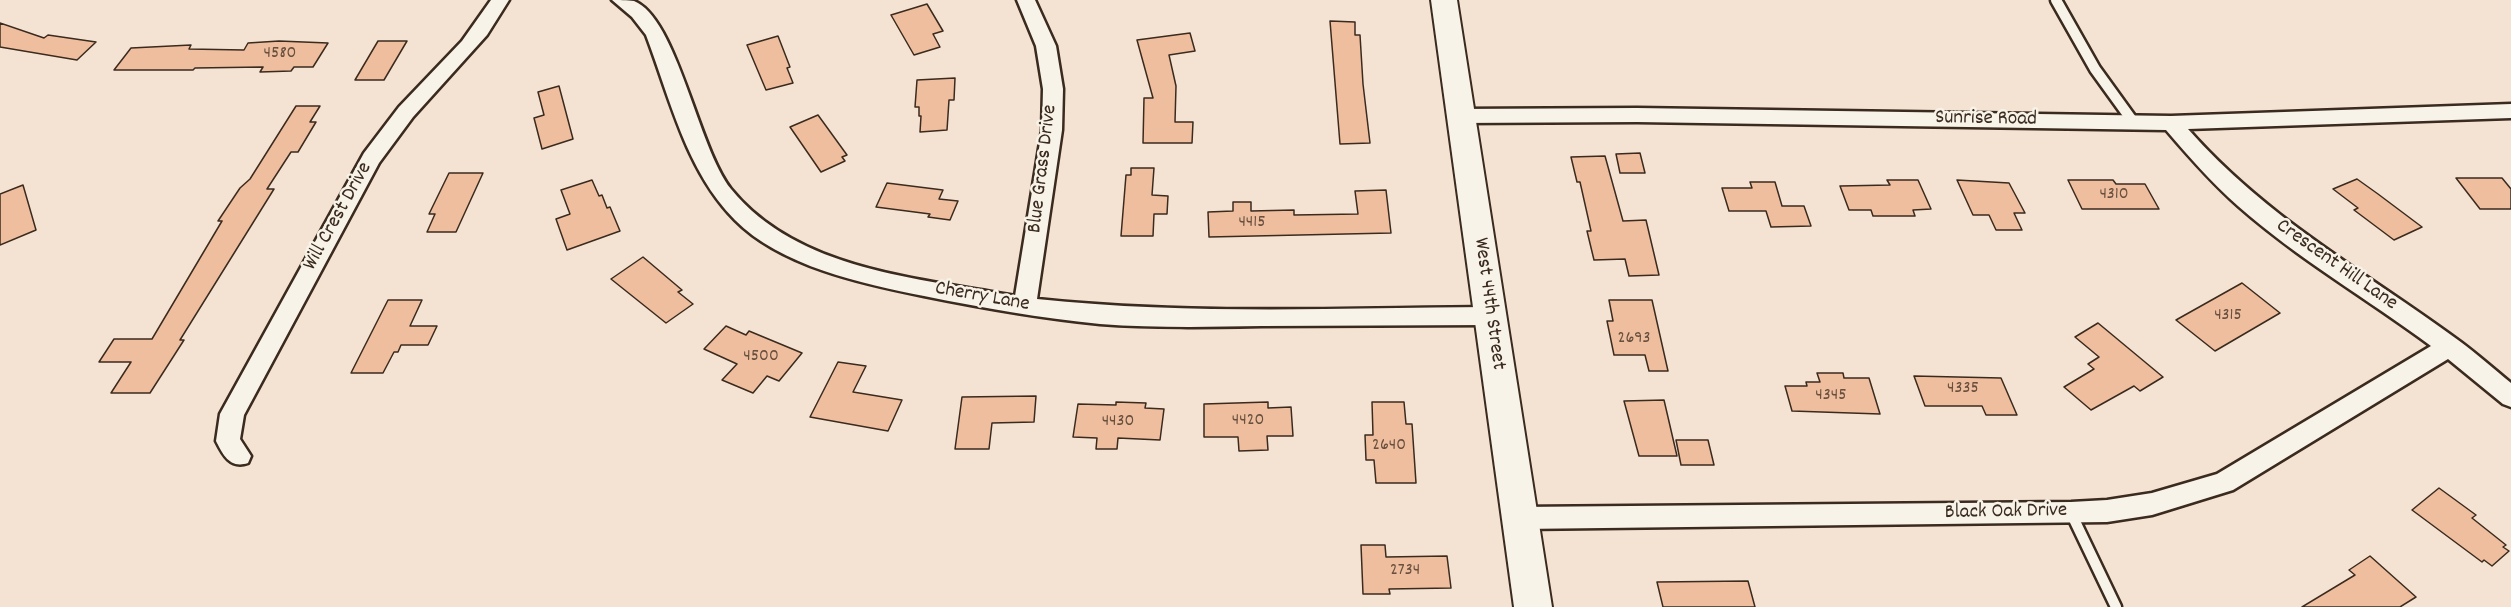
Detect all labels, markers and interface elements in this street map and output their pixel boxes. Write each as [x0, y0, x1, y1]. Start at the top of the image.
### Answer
house number: 4580 [264, 44, 296, 66]
street label: Blue Grass Drive [1024, 103, 1064, 235]
street label: Sunrise Road [1935, 107, 2037, 133]
street label: Will Crest Drive [299, 158, 379, 276]
house number: 4310 [2099, 185, 2129, 207]
house number: 4415 [1238, 213, 1266, 235]
street label: Crescent Hill Lane [2270, 215, 2402, 317]
street label: West 44th Street [1466, 236, 1510, 372]
street label: Cherry Lane [933, 277, 1031, 319]
house number: 4315 [2214, 306, 2242, 328]
house number: 2693 [1618, 329, 1650, 351]
house number: 4500 [743, 347, 779, 369]
house number: 4335 [1947, 379, 1979, 401]
house number: 4345 [1815, 386, 1847, 408]
house number: 4420 [1232, 411, 1264, 433]
house number: 4430 [1102, 412, 1134, 434]
house number: 2640 [1372, 436, 1406, 458]
street label: Black Oak Drive [1945, 499, 2067, 527]
house number: 2734 [1390, 561, 1420, 583]

